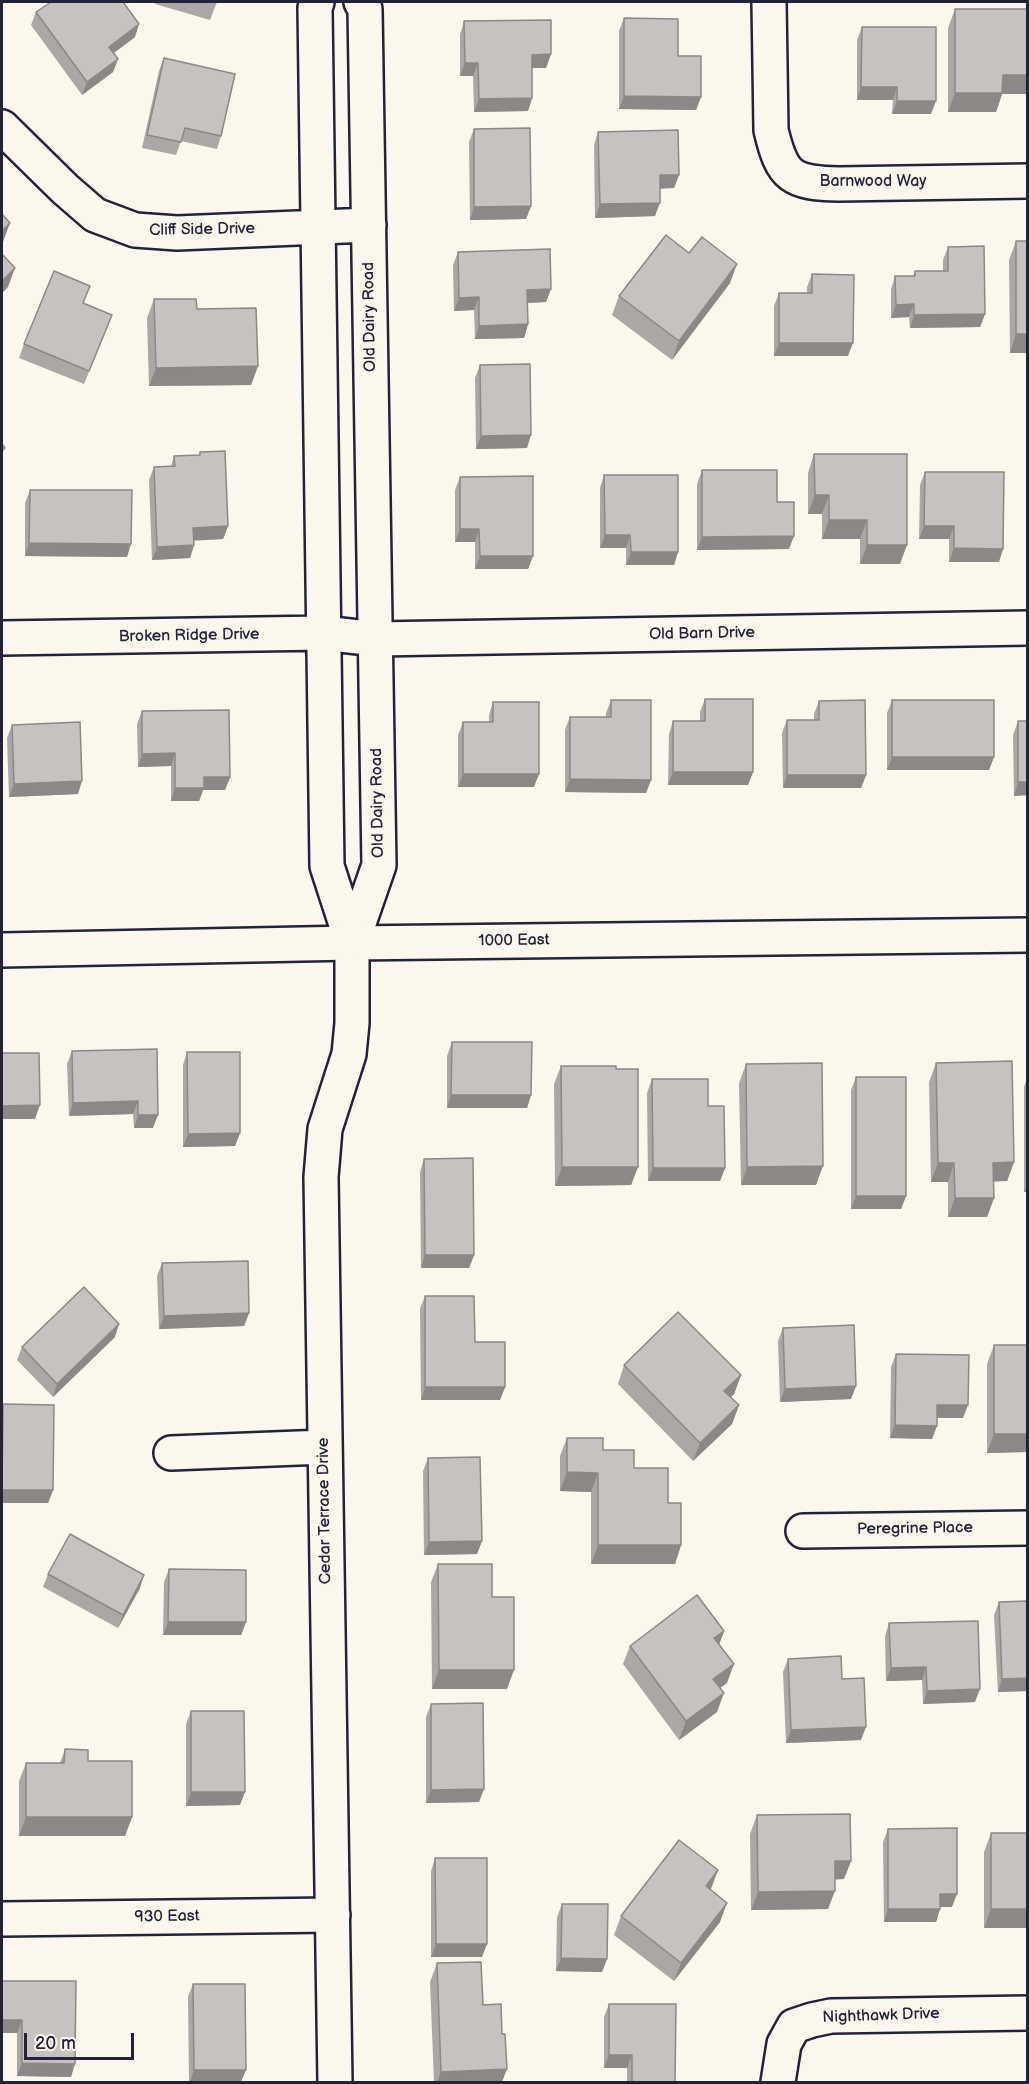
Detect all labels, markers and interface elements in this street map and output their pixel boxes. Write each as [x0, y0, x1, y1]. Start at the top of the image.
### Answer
street label: Barnwood Way [820, 172, 926, 192]
street label: Cliff Side Drive [149, 219, 255, 241]
street label: Old Dairy Road [359, 262, 381, 372]
street label: Old Barn Drive [649, 623, 755, 645]
street label: Broken Ridge Drive [118, 625, 260, 647]
street label: Old Dairy Road [367, 748, 389, 858]
street label: 1000 East [478, 931, 550, 951]
street label: Cedar Terrace Drive [314, 1437, 336, 1585]
street label: Peregrine Place [857, 1518, 973, 1540]
street label: 930 East [134, 1907, 200, 1927]
street label: Nighthawk Drive [822, 2004, 940, 2028]
scale bar [27, 2021, 136, 2059]
text: 20 m [35, 2033, 76, 2054]

